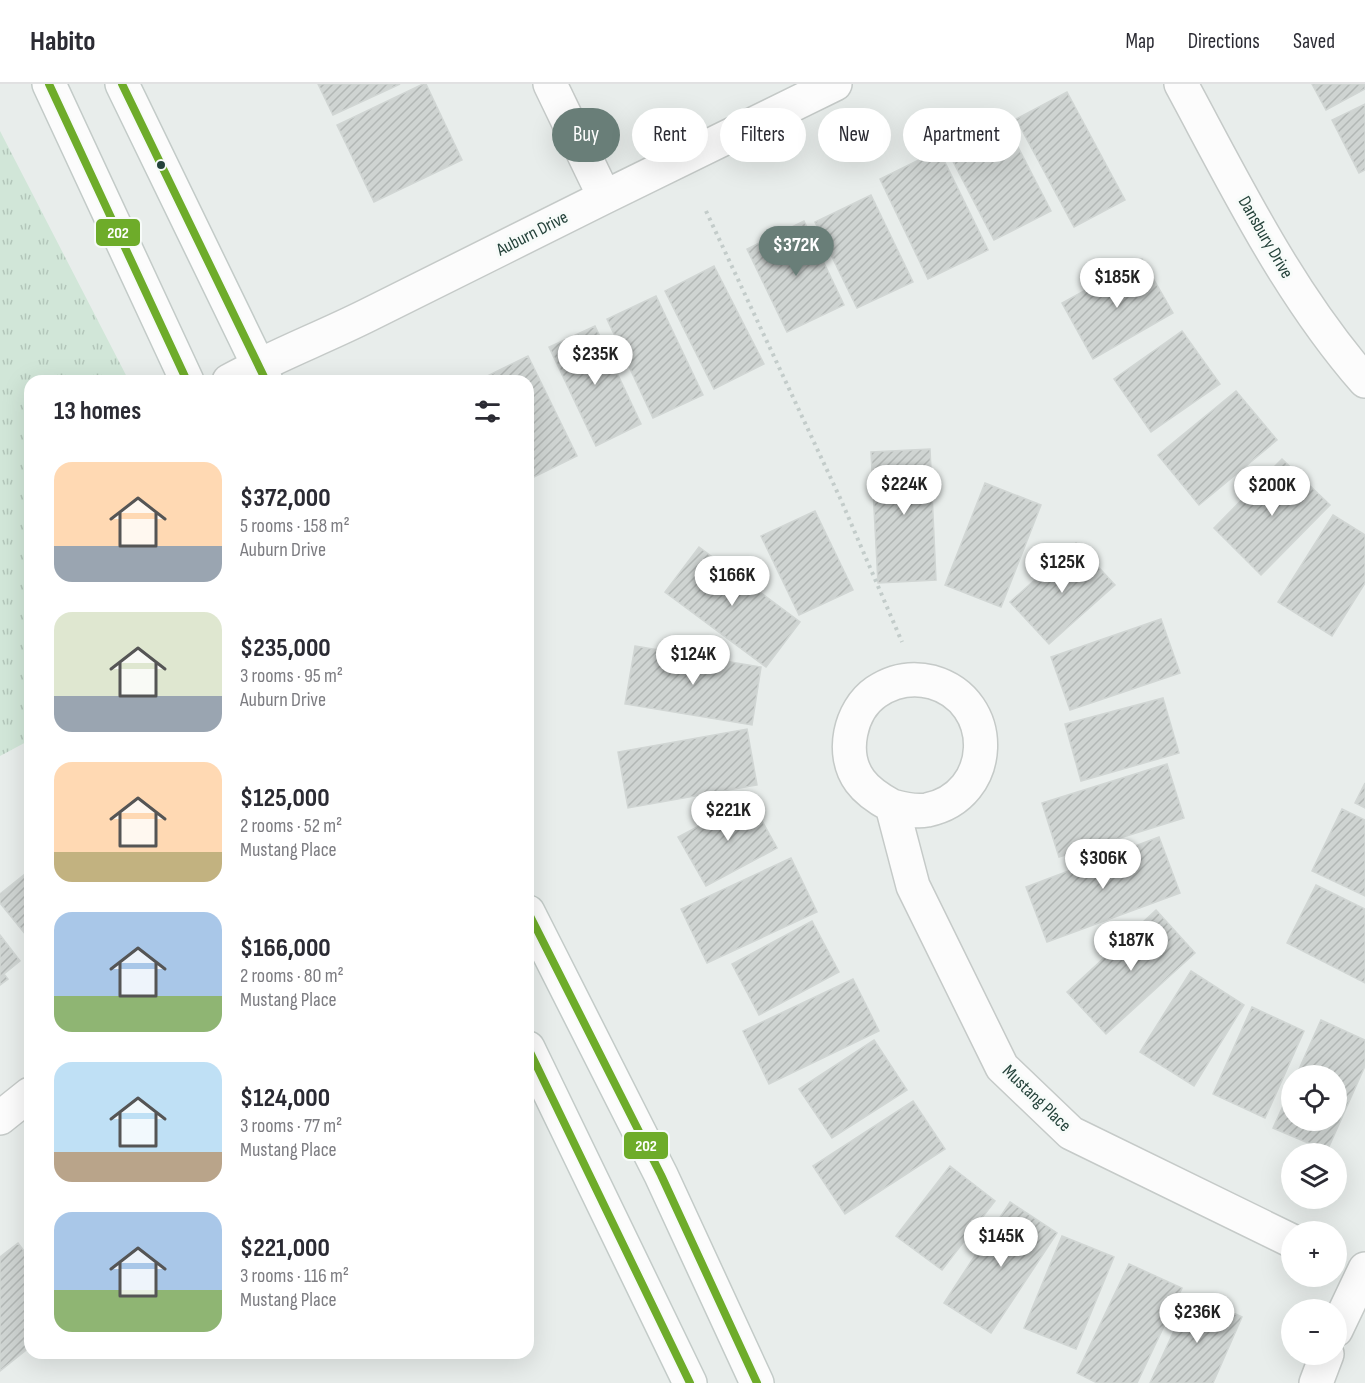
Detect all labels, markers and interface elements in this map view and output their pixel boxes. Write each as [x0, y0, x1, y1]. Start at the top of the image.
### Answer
text: Habito [30, 25, 96, 58]
text: Map [1125, 29, 1155, 54]
text: Directions [1188, 29, 1260, 54]
text: Saved [1293, 29, 1335, 54]
chip: Buy [552, 108, 620, 162]
chip: Rent [632, 108, 708, 162]
chip: Filters [720, 108, 806, 162]
chip: New [818, 108, 891, 162]
chip: Apartment [903, 108, 1021, 162]
unlabelled marker [155, 159, 167, 171]
street label: Dansbury Drive [1234, 192, 1298, 282]
street label: Auburn Drive [492, 207, 571, 261]
line badge: 202 [95, 218, 141, 247]
text: 202 [107, 224, 129, 243]
pin: $372K [754, 226, 838, 277]
text: $372K [773, 233, 819, 257]
pin: $185K [1075, 258, 1159, 309]
text: $185K [1094, 265, 1140, 289]
pin: $235K [553, 335, 637, 386]
text: $235K [572, 342, 618, 366]
icon: filters [471, 395, 504, 428]
text: 13 homes [54, 396, 141, 427]
pin: $224K [862, 465, 946, 516]
pin: $200K [1230, 466, 1314, 517]
text: $224K [881, 472, 927, 496]
text: $200K [1248, 473, 1296, 497]
text: $372,000 [240, 483, 331, 514]
icon: home [102, 486, 174, 558]
text: 5 rooms · 158 m² [240, 514, 350, 538]
text: Auburn Drive [240, 538, 326, 562]
pin: $125K [1020, 543, 1104, 594]
text: $125K [1039, 550, 1085, 574]
pin: $166K [690, 556, 774, 607]
text: $166K [709, 563, 755, 587]
text: $235,000 [240, 633, 331, 664]
pin: $124K [651, 635, 735, 686]
icon: home [102, 636, 174, 708]
text: $124K [670, 642, 716, 666]
text: 3 rooms · 95 m² [240, 664, 343, 688]
text: Auburn Drive [240, 688, 326, 712]
text: $125,000 [240, 783, 330, 814]
icon: home [102, 786, 174, 858]
pin: $221K [686, 791, 770, 842]
text: $221K [705, 798, 751, 822]
text: 2 rooms · 52 m² [240, 814, 342, 838]
text: Mustang Place [240, 838, 337, 862]
pin: $306K [1061, 839, 1145, 890]
text: $306K [1079, 846, 1127, 870]
pin: $187K [1089, 921, 1173, 972]
text: $187K [1108, 928, 1154, 952]
text: $166,000 [240, 933, 331, 964]
icon: home [102, 936, 174, 1008]
text: 2 rooms · 80 m² [240, 964, 344, 988]
text: Mustang Place [240, 988, 337, 1012]
street label: Mustang Place [998, 1061, 1075, 1136]
map controls [1281, 1065, 1347, 1365]
button: locate [1281, 1065, 1347, 1131]
text: $124,000 [240, 1083, 330, 1114]
icon: home [102, 1086, 174, 1158]
text: 3 rooms · 77 m² [240, 1114, 342, 1138]
line badge: 202 [623, 1131, 669, 1160]
text: 202 [635, 1137, 657, 1156]
text: Mustang Place [240, 1138, 337, 1162]
button: layers [1281, 1143, 1347, 1209]
pin: $145K [959, 1217, 1043, 1268]
button: + [1281, 1221, 1347, 1287]
text: $145K [978, 1224, 1024, 1248]
text: $221,000 [240, 1233, 330, 1264]
icon: home [102, 1236, 174, 1308]
text: 3 rooms · 116 m² [240, 1264, 349, 1288]
text: Mustang Place [240, 1288, 337, 1312]
pin: $236K [1155, 1293, 1239, 1344]
button: − [1281, 1299, 1347, 1365]
text: $236K [1173, 1300, 1221, 1324]

